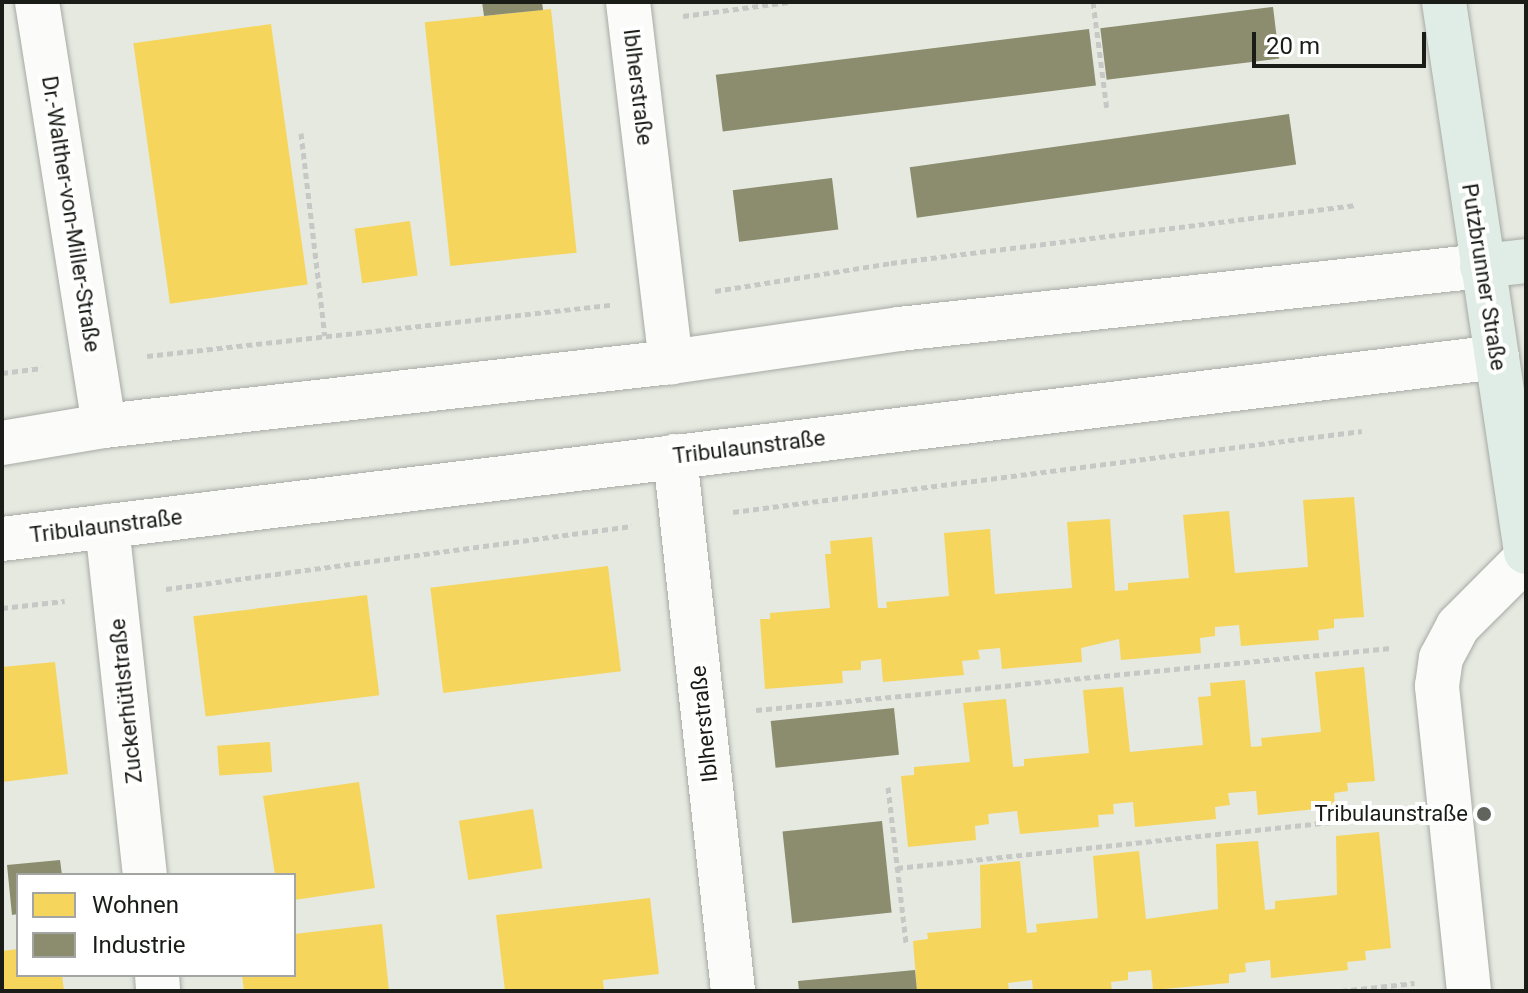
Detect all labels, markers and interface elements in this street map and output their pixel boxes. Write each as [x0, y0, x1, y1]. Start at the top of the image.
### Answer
scale bar [1256, 16, 1430, 66]
street label: Iblherstraße [618, 27, 658, 147]
text: 20 m [1266, 32, 1320, 60]
street label: Dr.-Walther-von-Miller-Straße [36, 74, 106, 354]
street label: Putzbrunner Straße [1456, 182, 1512, 372]
street label: Tribulaunstraße [671, 425, 827, 469]
street label: Tribulaunstraße [28, 504, 184, 548]
street label: Zuckerhütlstraße [104, 617, 148, 785]
street label: Iblherstraße [685, 664, 723, 784]
place label: Tribulaunstraße [1315, 801, 1468, 827]
marker: Tribulaunstraße [1475, 805, 1493, 823]
legend [16, 873, 296, 977]
text: Wohnen [92, 891, 179, 919]
text: Industrie [92, 931, 185, 959]

